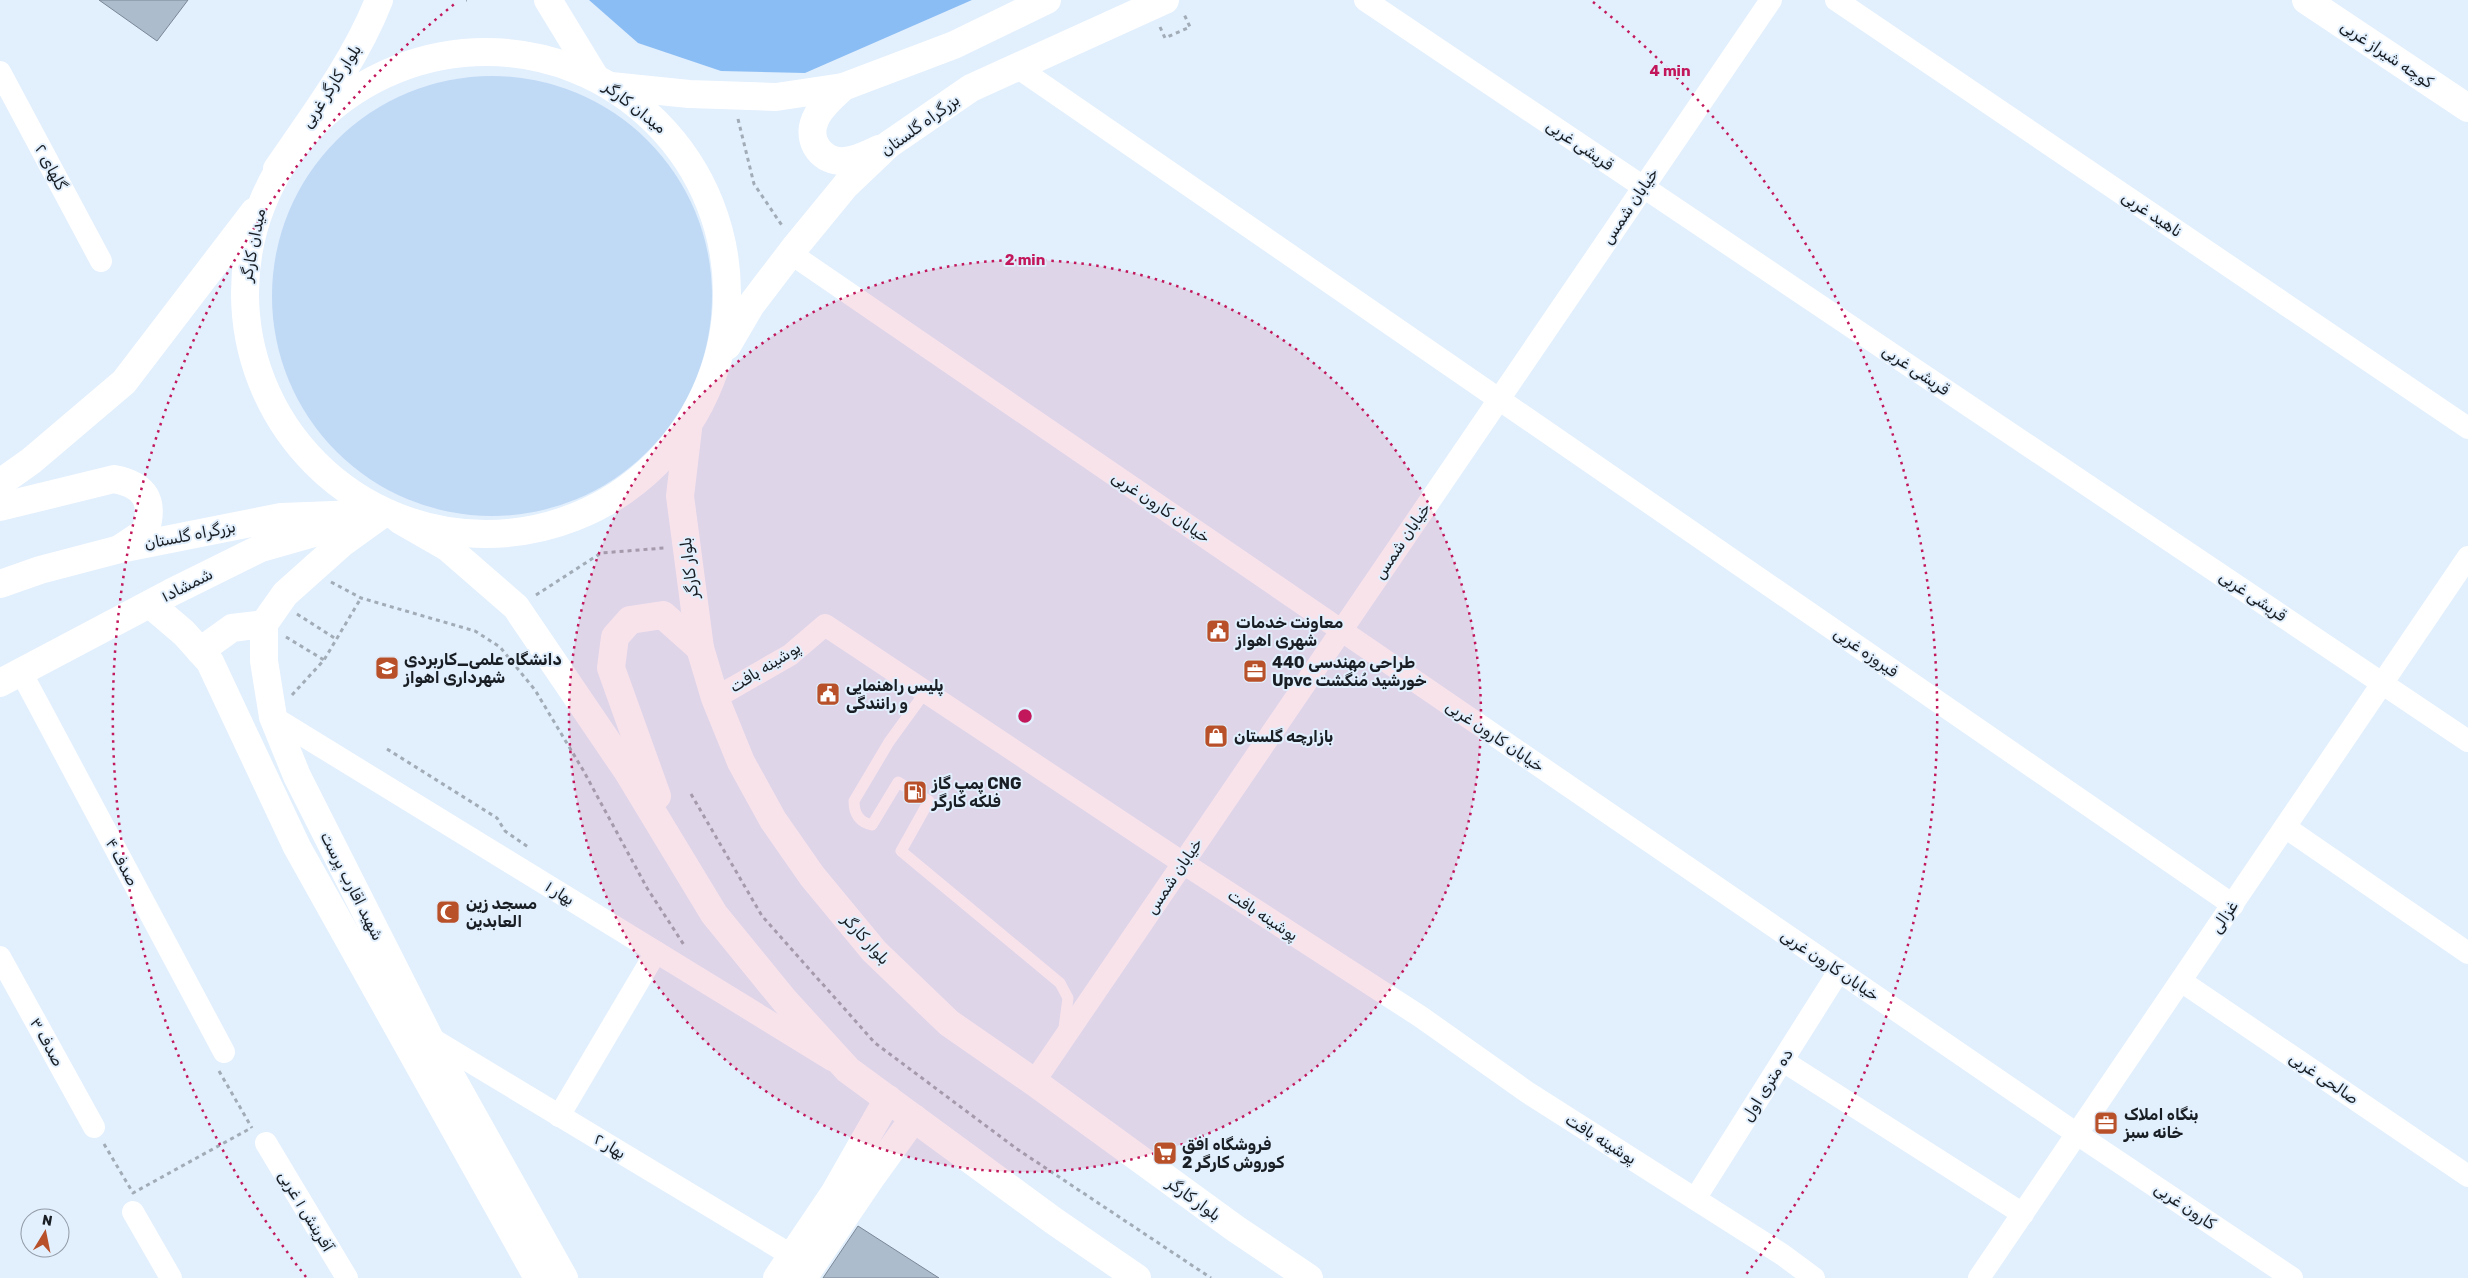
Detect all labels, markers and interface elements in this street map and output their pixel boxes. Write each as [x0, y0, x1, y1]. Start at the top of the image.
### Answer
street label: کوچه شیراز غربی [2337, 16, 2438, 93]
street label: بلوار کارگر غربی [297, 41, 366, 132]
text: 4 min [1649, 62, 1691, 80]
street label: میدان کارگر [599, 76, 670, 138]
street label: بزرگراه گلستان [877, 90, 964, 161]
street label: قریشی غربی [1542, 116, 1618, 175]
street label: گلهای ۲ [30, 141, 71, 194]
street label: خیابان شمس [1598, 164, 1662, 248]
street label: ناهید غربی [2118, 187, 2186, 242]
street label: میدان کارگر [236, 207, 270, 284]
text: 2 min [1005, 251, 1045, 269]
street label: قریشی غربی [1878, 341, 1954, 400]
street label: خیابان کارون غربی [1108, 467, 1214, 548]
street label: خیابان شمس [1370, 499, 1434, 583]
street label: بزرگراه گلستان [143, 517, 238, 554]
street label: بلوار کارگر [676, 536, 703, 601]
street label: شمشاد۱ [158, 564, 216, 606]
street label: قریشی غربی [2215, 567, 2291, 626]
place label: معاونت خدمات شهری اهواز [1235, 613, 1343, 650]
public building icon: معاونت خدمات شهری اهواز [1205, 618, 1231, 644]
street label: فیروزه غربی [1830, 623, 1902, 682]
street label: پوشینه بافت [726, 638, 805, 697]
place label: دانشگاه علمی_کاربردی شهرداری اهواز [403, 650, 562, 687]
place label: طراحی مهندسی 440 Upvc خورشید مُنگشت [1272, 653, 1427, 690]
school or university icon: دانشگاه علمی_کاربردی شهرداری اهواز [374, 655, 400, 681]
office icon: طراحی مهندسی 440 Upvc خورشید مُنگشت [1242, 658, 1268, 684]
place label: پلیس راهنمایی و رانندگی [846, 676, 943, 713]
public building icon: پلیس راهنمایی و رانندگی [815, 681, 841, 707]
street label: خیابان کارون غربی [1442, 696, 1548, 777]
centre of rings [1016, 707, 1034, 725]
shop icon: بازارچه گلستان [1203, 723, 1229, 749]
place label: بازارچه گلستان [1234, 727, 1333, 746]
place label: پمپ گاز CNG فلکه کارگر [931, 774, 1022, 811]
fuel station icon: پمپ گاز CNG فلکه کارگر [902, 779, 928, 805]
street label: شهید اقارب پرست [315, 828, 388, 944]
street label: خیابان شمس [1142, 834, 1206, 918]
street label: صدف ۴ [102, 835, 142, 889]
street label: بهار ۱ [541, 877, 578, 910]
street label: پوشینه بافت [1224, 885, 1302, 946]
place label: مسجد زین العابدین [466, 894, 537, 931]
street label: غزالی [2206, 897, 2243, 937]
mosque icon: مسجد زین العابدین [435, 899, 461, 925]
street label: بلوار کارگر [837, 909, 894, 969]
street label: خیابان کارون غربی [1777, 925, 1883, 1006]
street label: صدف ۳ [26, 1014, 68, 1070]
street label: ده متری اول [1737, 1045, 1798, 1125]
street label: صالحی غربی [2285, 1048, 2362, 1109]
place label: بنگاه املاک خانه سبز [2123, 1105, 2198, 1142]
street label: پوشینه بافت [1561, 1110, 1640, 1169]
office icon: بنگاه املاک خانه سبز [2093, 1110, 2119, 1136]
street label: بهار ۲ [590, 1129, 629, 1164]
place label: فروشگاه افق کوروش کارگر 2 [1182, 1135, 1284, 1172]
supermarket icon: فروشگاه افق کوروش کارگر 2 [1152, 1140, 1178, 1166]
street label: آفرینش ۱ غربی [274, 1167, 338, 1256]
street label: بلوار کارگر [1162, 1173, 1225, 1226]
street label: کارون غربی [2150, 1179, 2220, 1235]
north arrow [20, 1208, 70, 1258]
text: N [41, 1211, 54, 1230]

